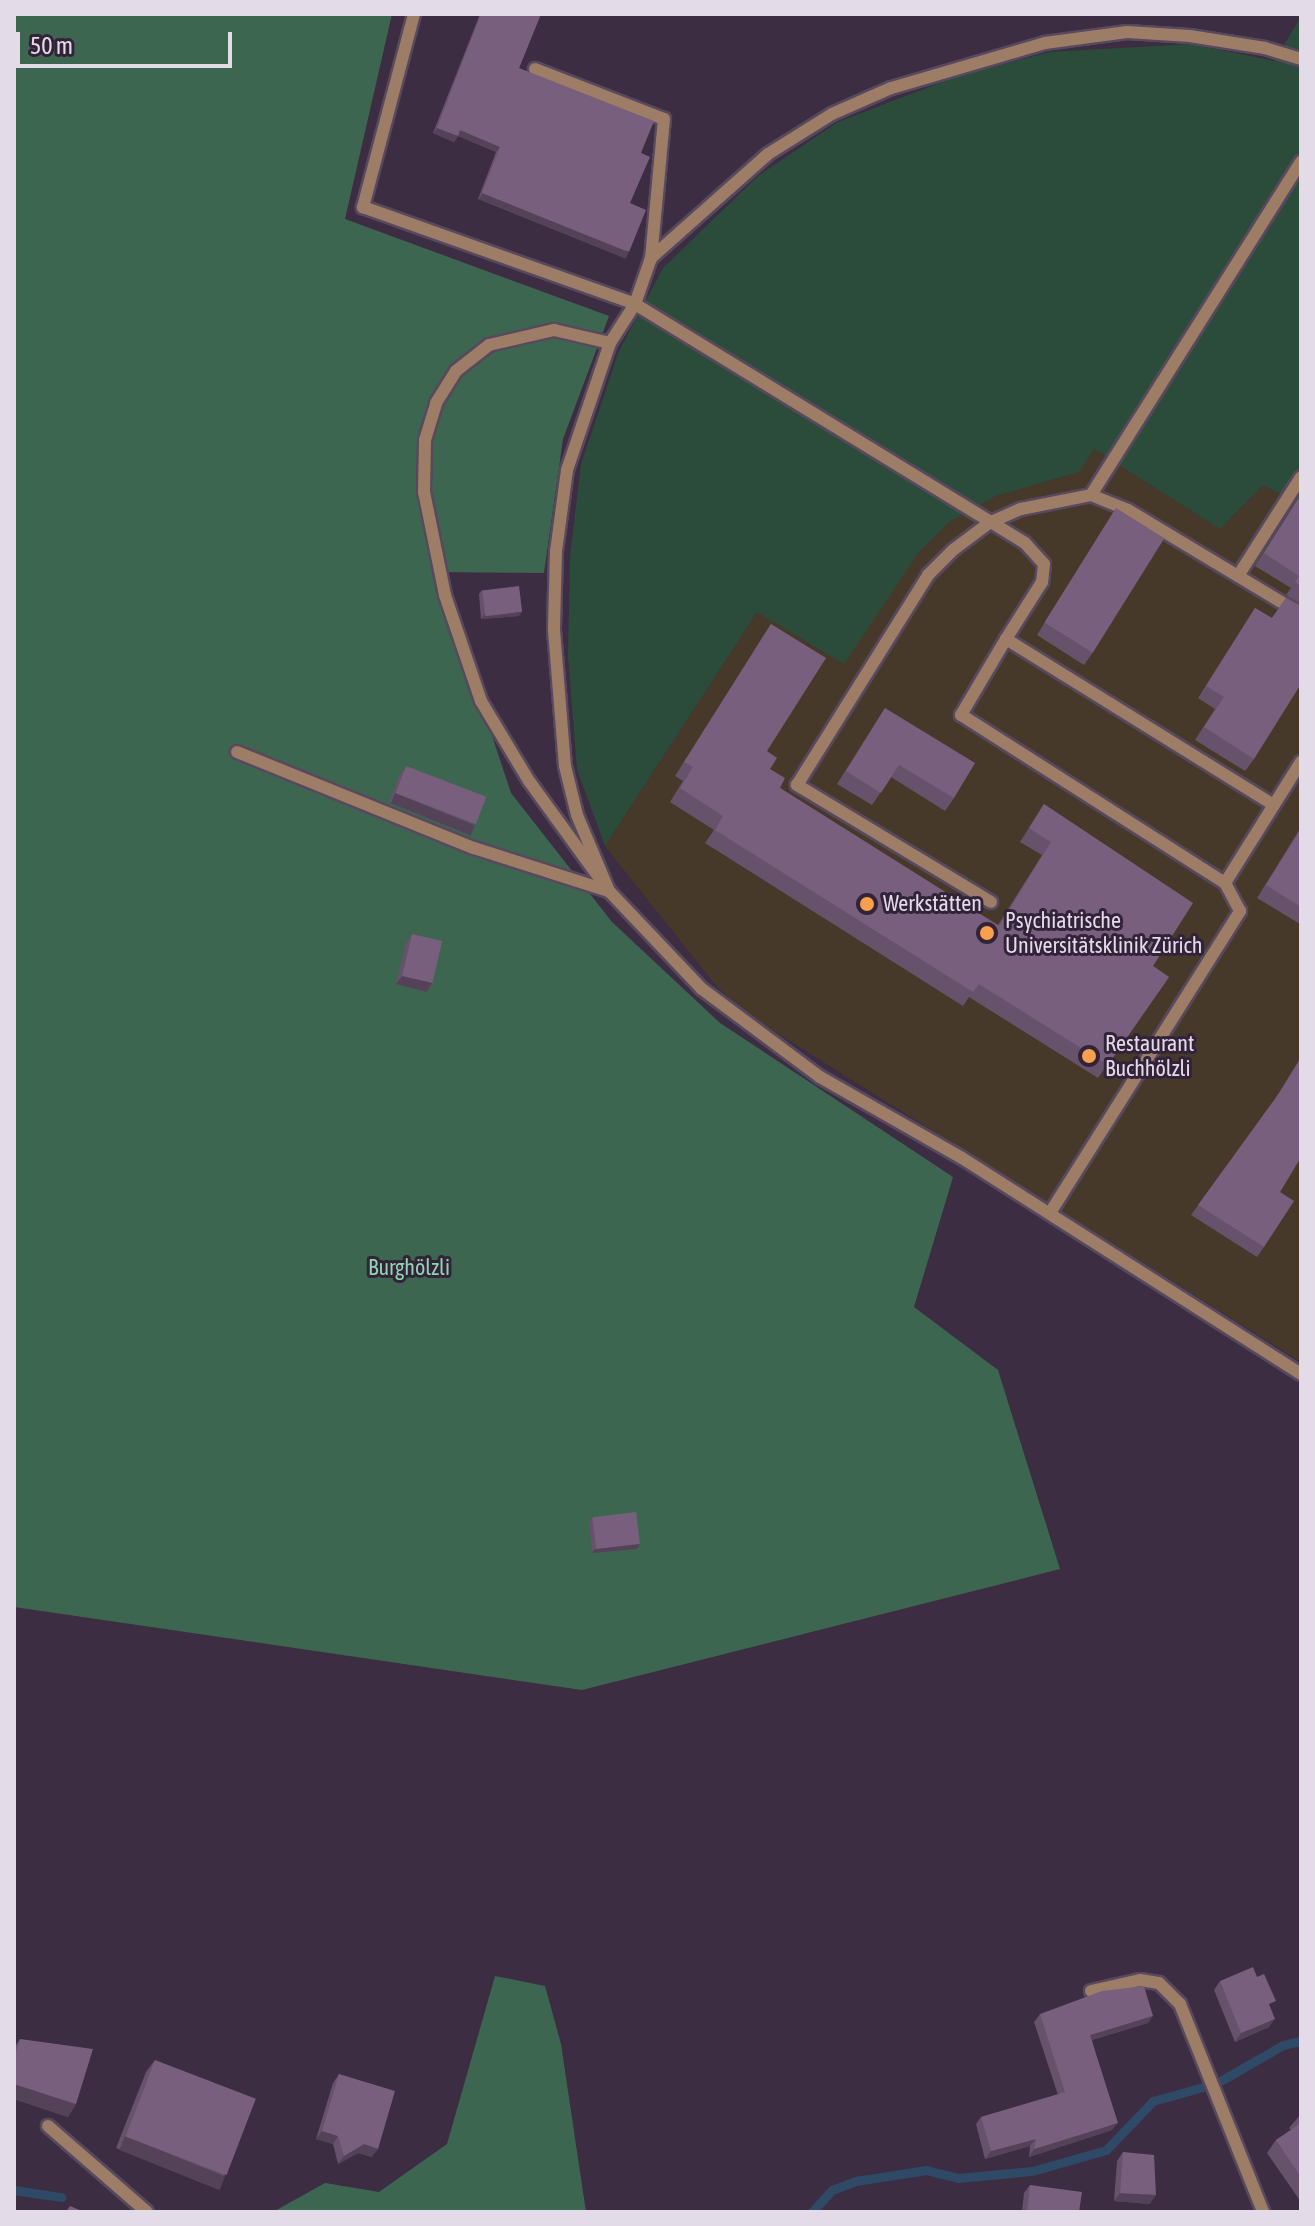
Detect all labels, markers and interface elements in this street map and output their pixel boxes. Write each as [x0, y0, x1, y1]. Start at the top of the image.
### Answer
scale bar [20, 16, 236, 66]
text: 50 m [30, 32, 73, 59]
place label: Werkstätten [883, 891, 982, 917]
marker: Werkstätten [858, 895, 876, 913]
place label: Psychiatrische Universitätsklinik Zürich [1005, 907, 1202, 958]
marker: Psychiatrische Universitätsklinik Zürich [976, 922, 998, 944]
place label: Restaurant Buchhölzli [1105, 1030, 1194, 1082]
marker: Restaurant Buchhölzli [1080, 1047, 1098, 1065]
park label: Burghölzli [368, 1255, 450, 1281]

